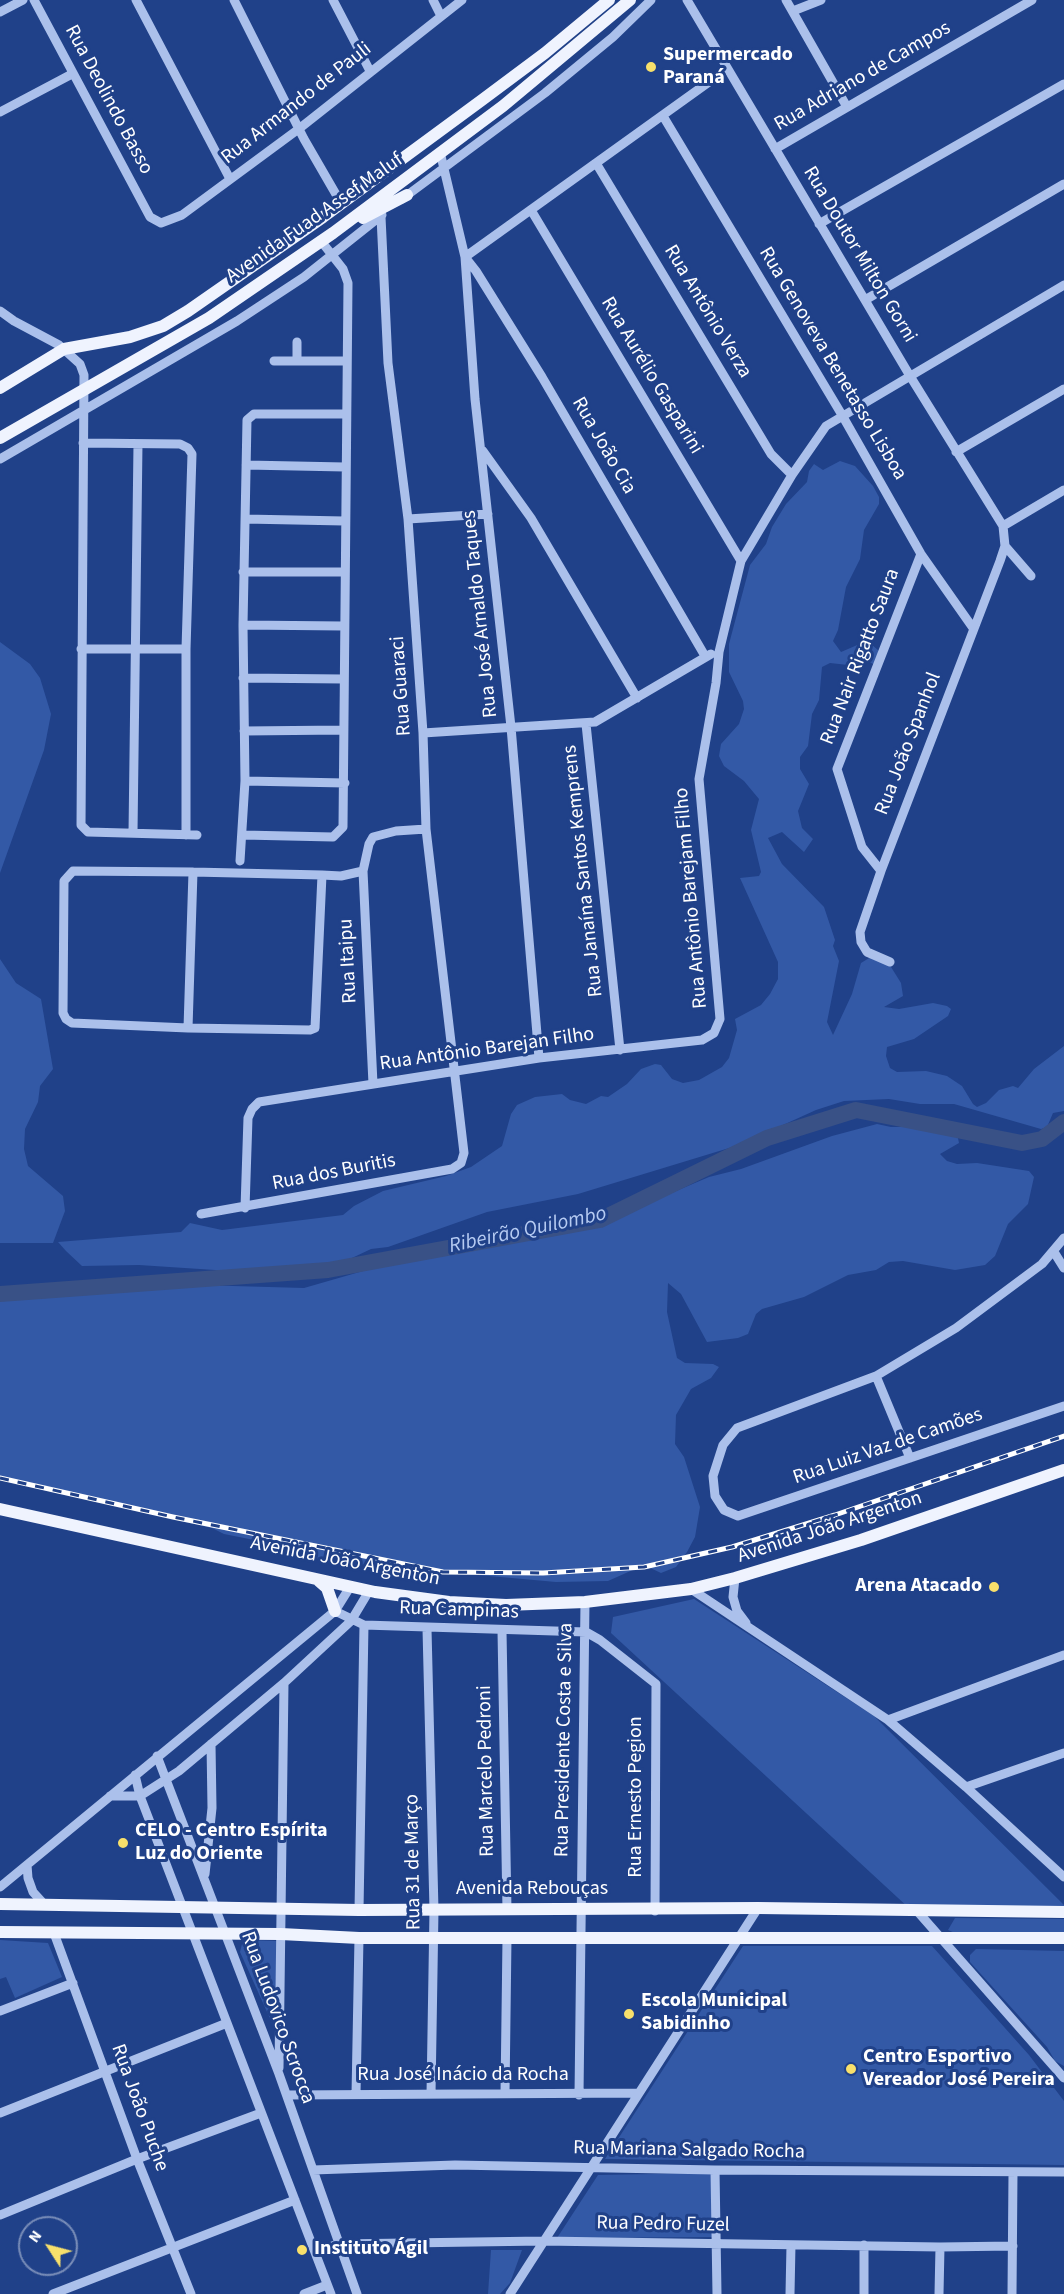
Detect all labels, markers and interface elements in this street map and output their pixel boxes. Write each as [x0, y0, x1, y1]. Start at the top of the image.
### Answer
street label: Rua Adriano de Campos [771, 17, 955, 137]
street label: Rua Deolindo Basso [58, 21, 158, 179]
street label: Rua Armando de Pauli [217, 38, 377, 170]
place label: Supermercado Paraná [663, 44, 793, 91]
marker: Supermercado Paraná [644, 60, 658, 74]
street label: Avenida Fuad Assef Maluf [222, 149, 408, 289]
street label: Rua Doutor Milton Gorni [797, 162, 921, 348]
street label: Rua Antônio Verza [658, 241, 756, 383]
street label: Rua Genoveva Benetasso Lisboa [753, 243, 911, 485]
street label: Rua Aurélio Gasparini [595, 293, 707, 459]
street label: Rua João Cia [566, 393, 640, 499]
street label: Rua José Arnaldo Taques [458, 509, 504, 719]
street label: Rua Nair Rigatto Saura [816, 565, 906, 749]
street label: Rua Guaraci [387, 635, 417, 737]
street label: Rua João Spanhol [871, 669, 947, 819]
street label: Rua Janaína Santos Kemprens [559, 744, 609, 998]
street label: Rua Antônio Barejam Filho [670, 786, 714, 1010]
street label: Rua Itaipu [335, 918, 363, 1004]
street label: Rua Antônio Barejan Filho [378, 1023, 596, 1077]
street label: Rua dos Buritis [270, 1149, 398, 1197]
water label: Ribeirão Quilombo [447, 1202, 609, 1260]
street label: Rua Luiz Vaz de Camões [790, 1403, 986, 1491]
street label: Avenida João Argenton [735, 1487, 925, 1569]
street label: Avenida João Argenton [248, 1532, 442, 1592]
place label: Arena Atacado [855, 1575, 982, 1599]
marker: Arena Atacado [987, 1580, 1001, 1594]
street label: Rua Campinas [399, 1597, 519, 1625]
street label: Rua Presidente Costa e Silva [551, 1623, 579, 1857]
street label: Rua Marcelo Pedroni [474, 1685, 500, 1857]
street label: Rua Ernesto Pegion [625, 1716, 649, 1878]
street label: Rua 31 de Março [401, 1794, 427, 1930]
place label: CELO - Centro Espírita Luz do Oriente [135, 1820, 328, 1867]
marker: CELO - Centro Espírita Luz do Oriente [116, 1836, 130, 1850]
street label: Avenida Rebouças [456, 1878, 608, 1902]
street label: Rua Ludovico Scrocca [235, 1929, 319, 2107]
place label: Escola Municipal Sabidinho [641, 1990, 787, 2037]
marker: Escola Municipal Sabidinho [622, 2007, 636, 2021]
street label: Rua João Puche [105, 2041, 173, 2175]
place label: Centro Esportivo Vereador José Pereira [863, 2046, 1055, 2093]
marker: Centro Esportivo Vereador José Pereira [844, 2062, 858, 2076]
street label: Rua José Inácio da Rocha [357, 2064, 569, 2088]
street label: Rua Mariana Salgado Rocha [573, 2137, 805, 2165]
street label: Rua Pedro Fuzel [596, 2212, 730, 2238]
north arrow [18, 2216, 78, 2276]
text: N [23, 2226, 47, 2247]
place label: Instituto Ágil [314, 2238, 428, 2262]
marker: Instituto Ágil [295, 2243, 309, 2257]

